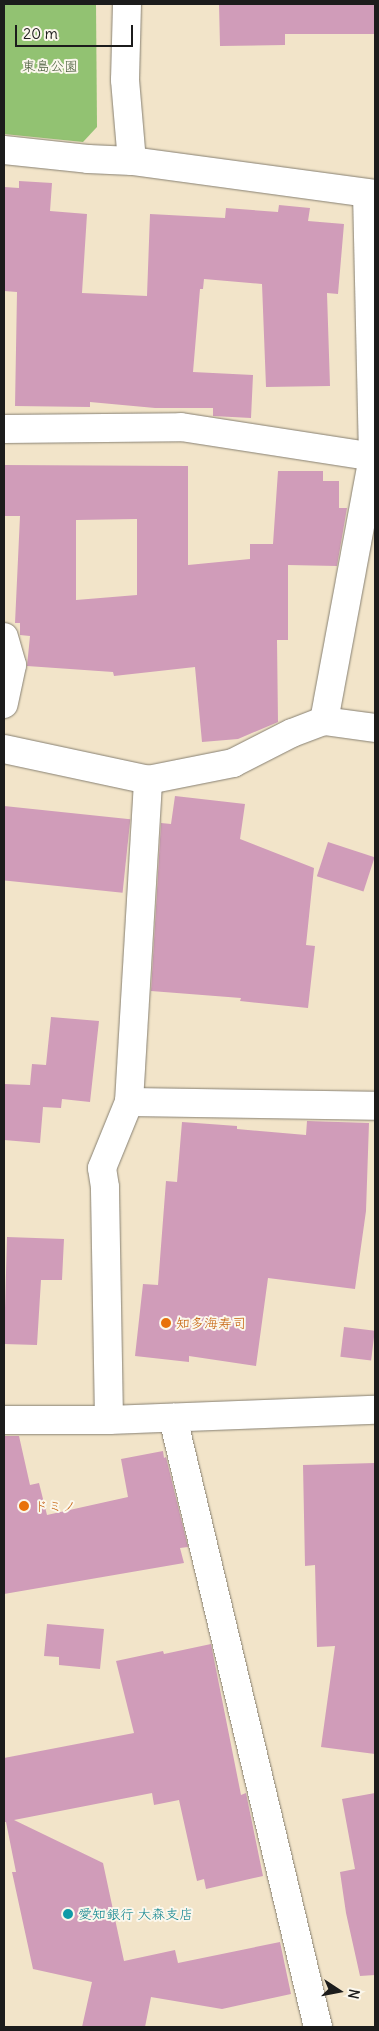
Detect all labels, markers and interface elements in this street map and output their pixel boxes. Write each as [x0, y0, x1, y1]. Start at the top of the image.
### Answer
scale bar [18, 15, 135, 47]
text: 20 m [23, 24, 58, 43]
park label: 東島公園 [22, 58, 78, 74]
place label: 知多海寿司 [176, 1315, 246, 1331]
marker: 知多海寿司 [160, 1317, 172, 1329]
place label: ドミノ [34, 1498, 76, 1514]
marker: ドミノ [18, 1500, 30, 1512]
place label: 愛知銀行 大森支店 [78, 1906, 193, 1922]
marker: 愛知銀行 大森支店 [62, 1908, 74, 1920]
north arrow [314, 1966, 364, 2016]
text: N [344, 1987, 363, 2000]

